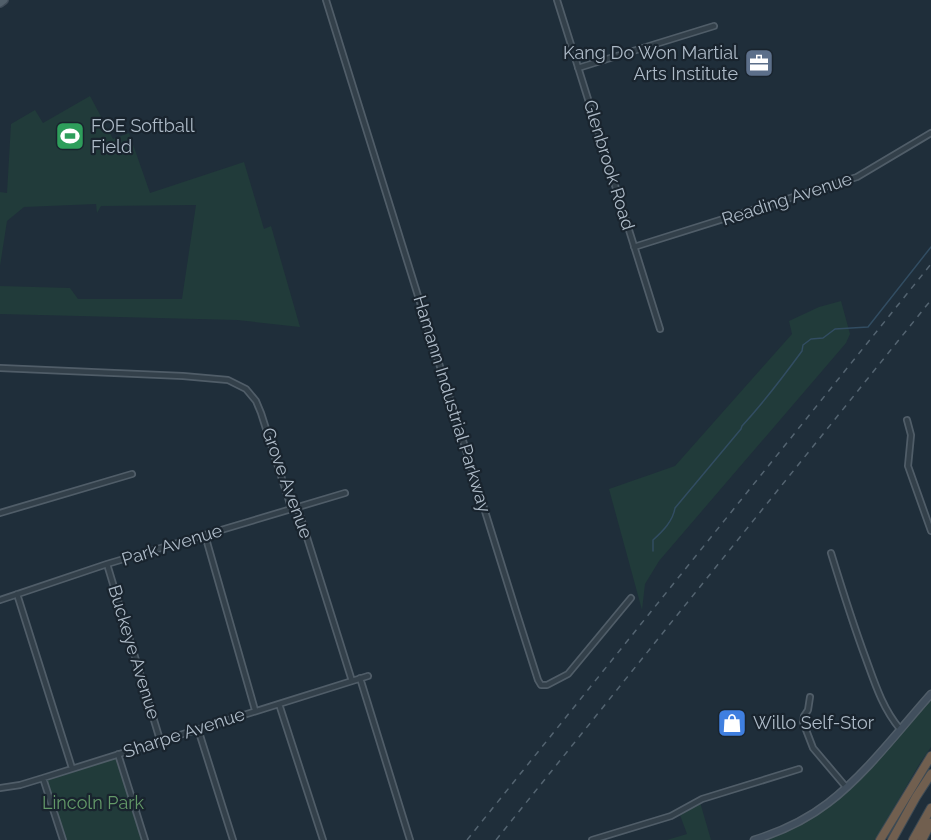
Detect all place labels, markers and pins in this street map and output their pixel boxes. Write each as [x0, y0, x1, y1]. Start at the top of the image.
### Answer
place label: Kang Do Won Martial Arts Institute [563, 42, 738, 84]
office icon: Kang Do Won Martial Arts Institute [743, 47, 775, 79]
place label: FOE Softball Field [91, 115, 195, 157]
sports icon: FOE Softball Field [54, 120, 86, 152]
shop icon: Willo Self-Stor [716, 707, 748, 739]
place label: Willo Self-Stor [753, 712, 875, 733]

